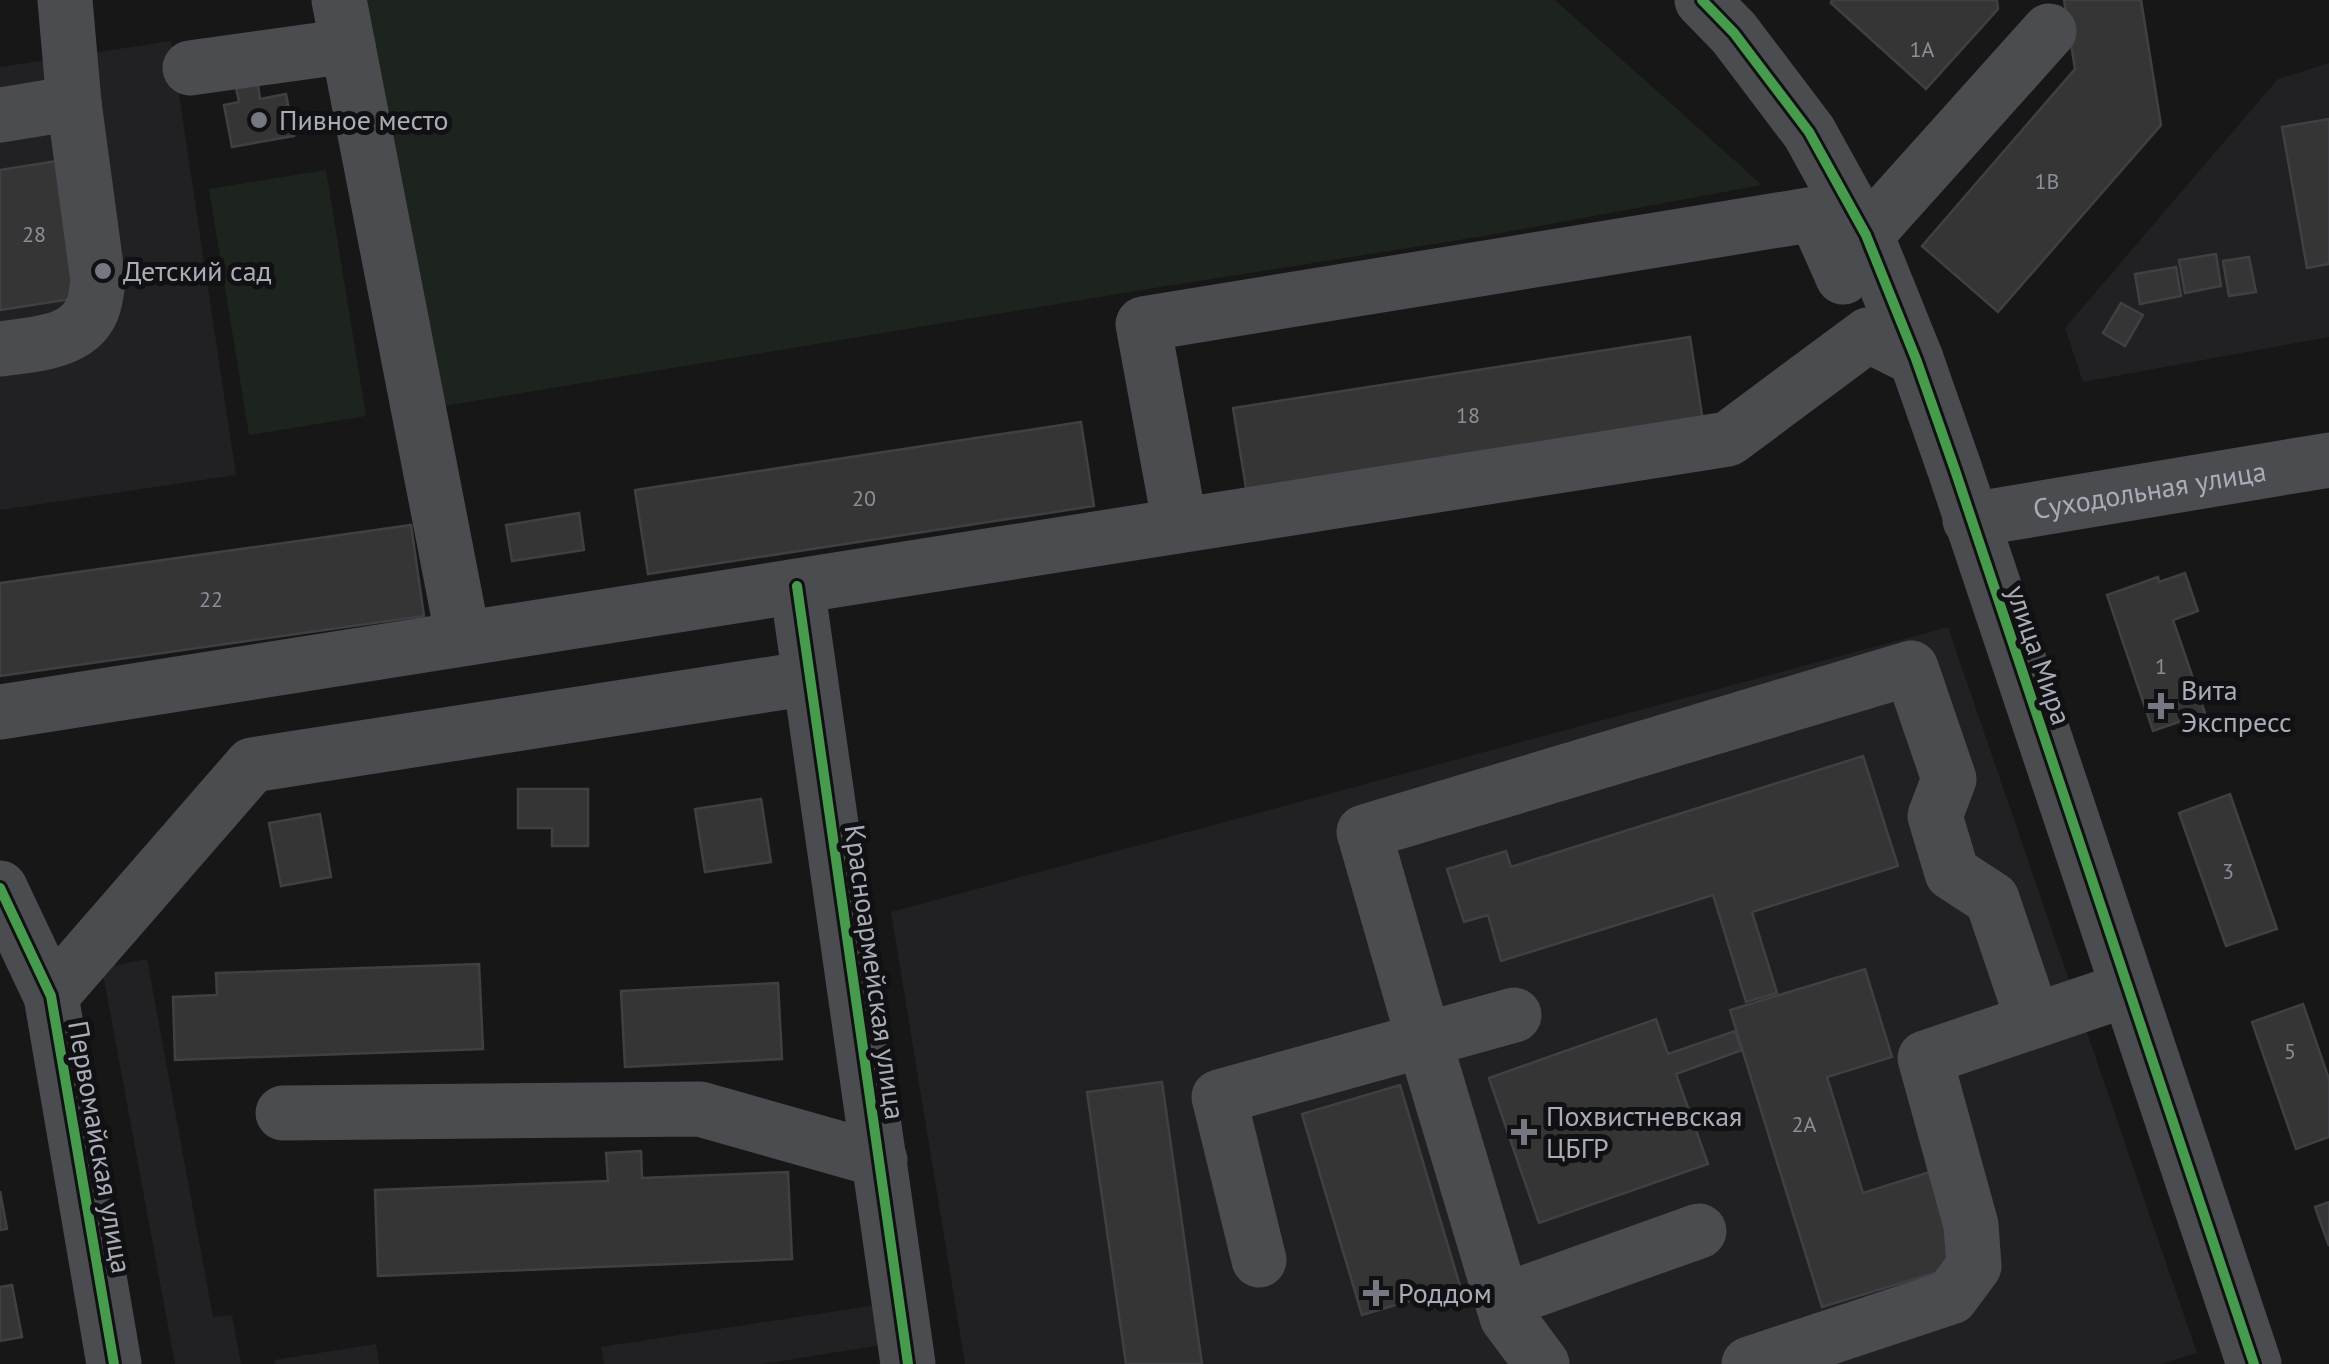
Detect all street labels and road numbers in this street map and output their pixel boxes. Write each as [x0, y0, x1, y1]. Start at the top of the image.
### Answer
street label: Суходольная улица [2030, 452, 2269, 527]
street label: улица Мира [1998, 580, 2081, 730]
street label: Красноармейская улица [836, 822, 915, 1122]
street label: Первомайская улица [60, 1018, 141, 1276]

